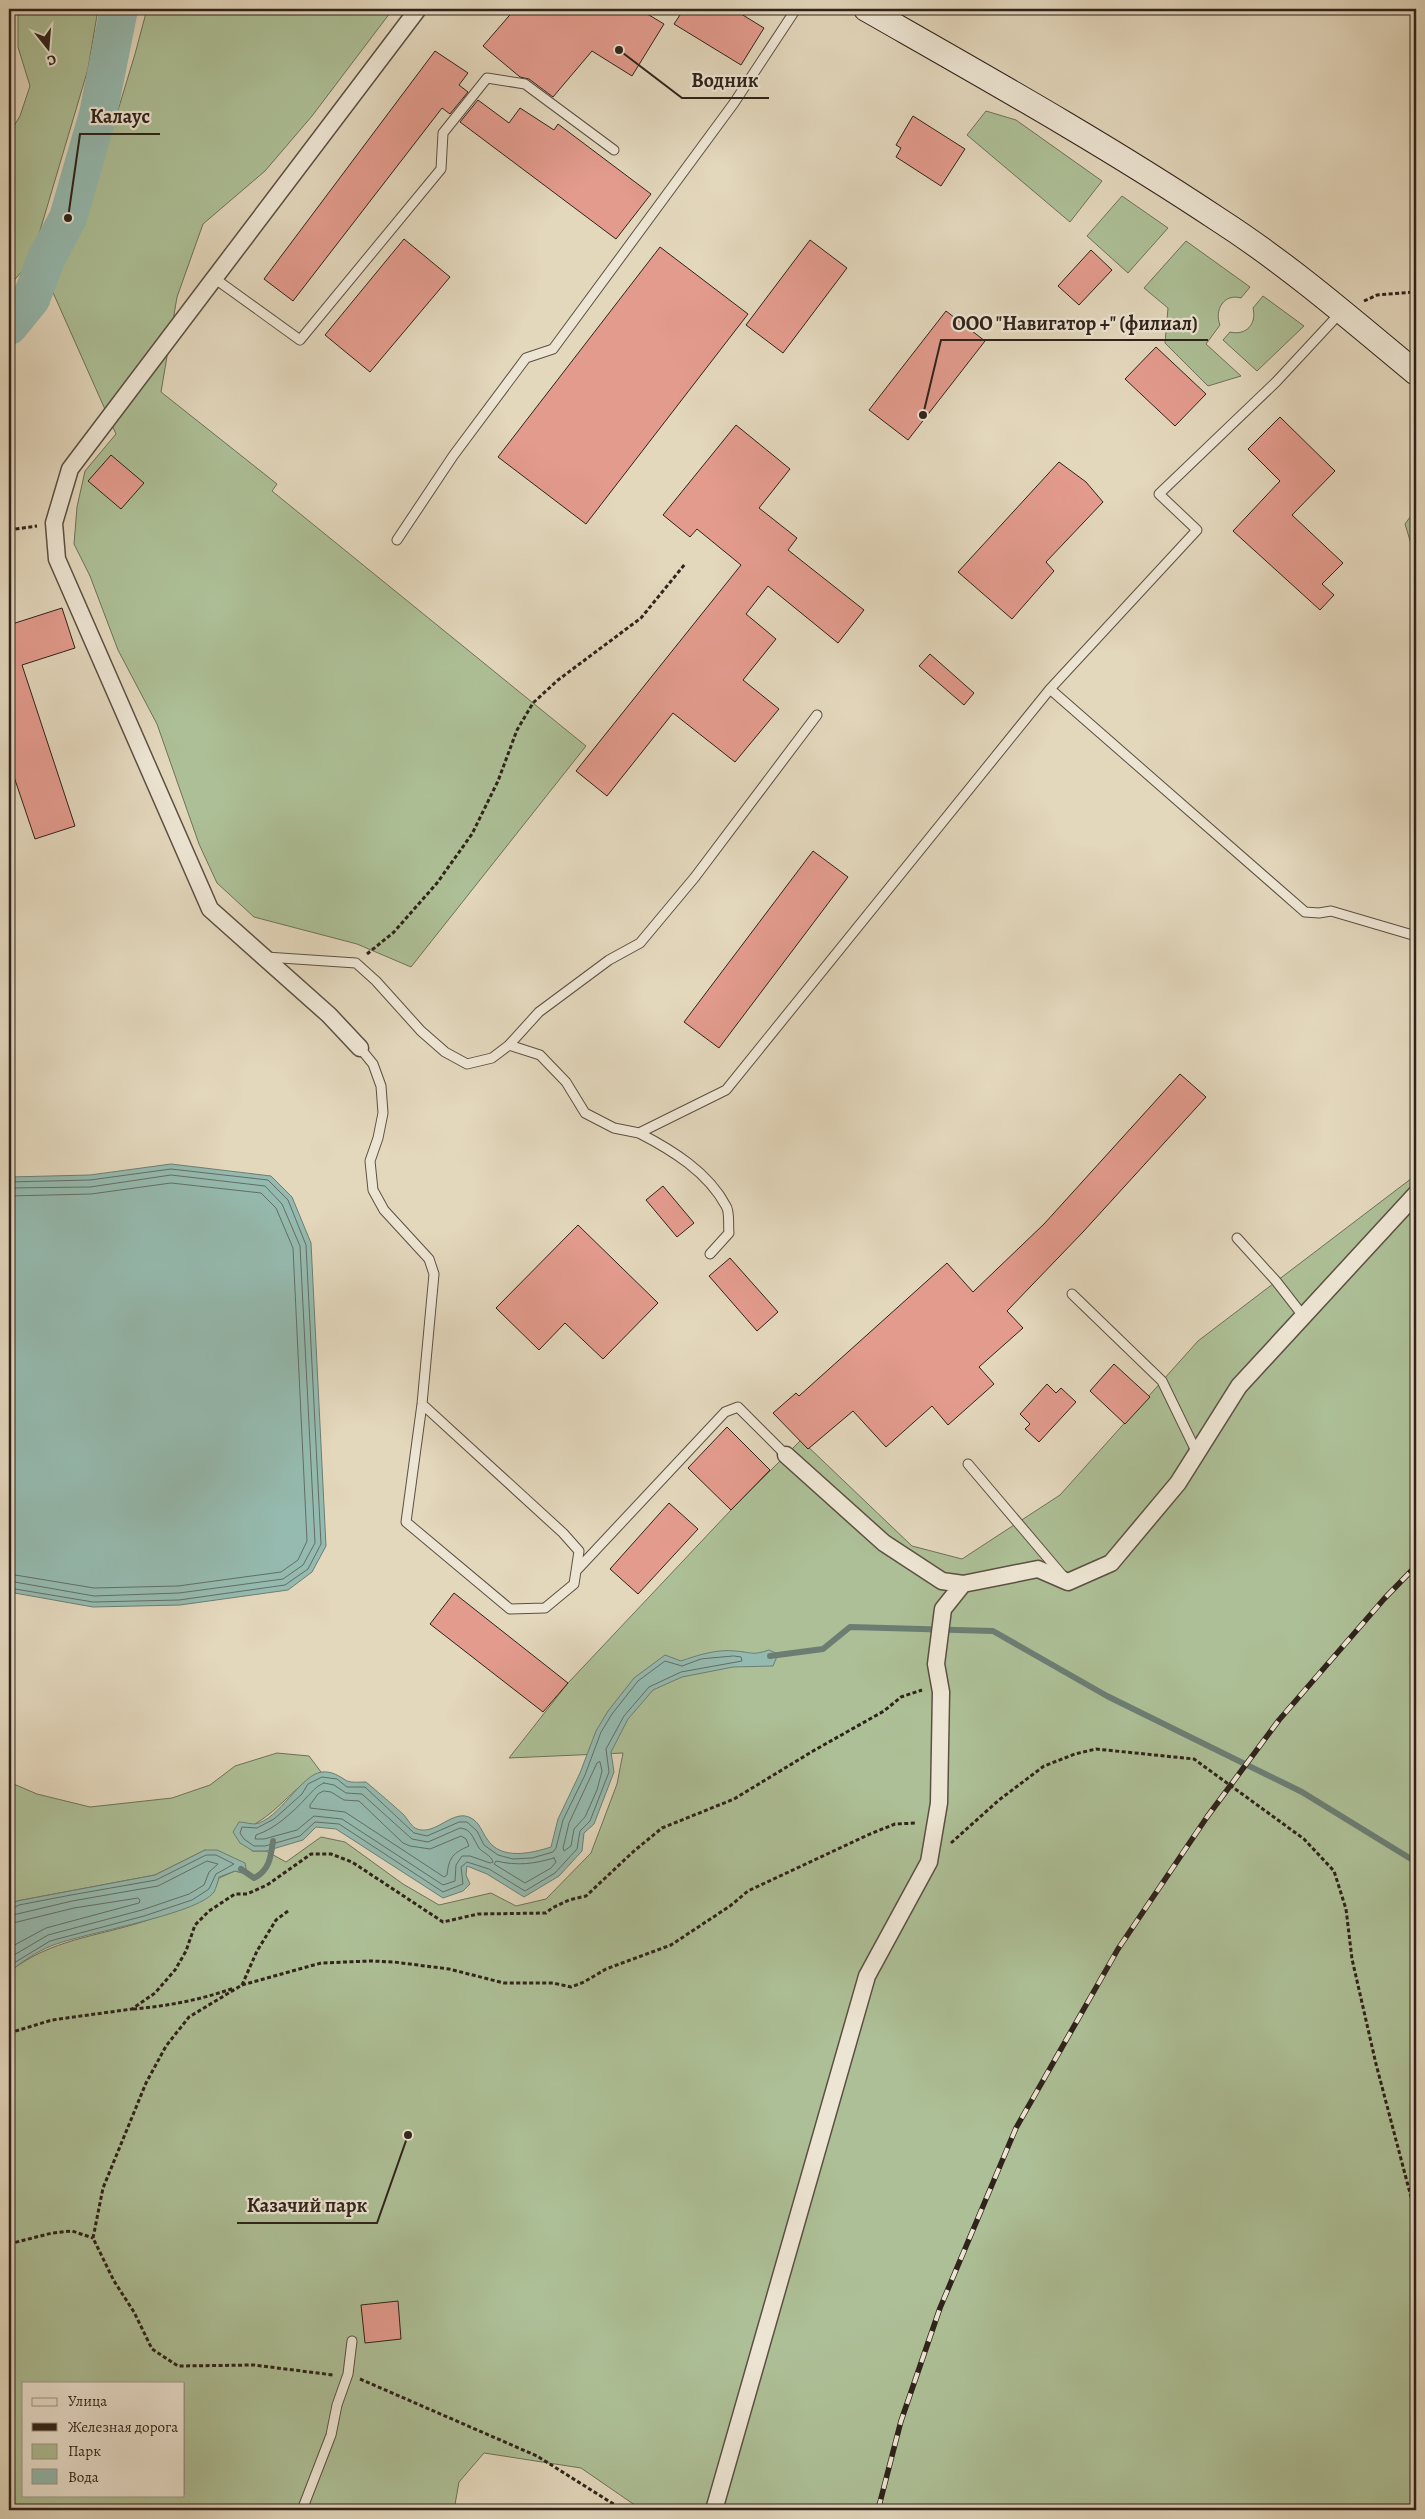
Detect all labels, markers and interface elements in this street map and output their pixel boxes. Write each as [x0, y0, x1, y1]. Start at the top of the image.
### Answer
north arrow [22, 22, 72, 72]
text: С [44, 50, 59, 70]
callout: Водник [682, 63, 769, 98]
text: Водник [691, 67, 759, 94]
callout: Калаус [80, 99, 160, 134]
text: Калаус [90, 103, 150, 130]
callout: ООО "Навигатор +" (филиал) [941, 305, 1208, 340]
text: ООО "Навигатор +" (филиал) [952, 310, 1198, 337]
callout: Казачий парк [237, 2188, 377, 2223]
text: Казачий парк [247, 2192, 368, 2219]
legend [22, 2382, 185, 2496]
text: Улица [68, 2391, 107, 2411]
text: Железная дорога [68, 2417, 178, 2437]
text: Парк [68, 2441, 101, 2461]
text: Вода [68, 2467, 99, 2487]

